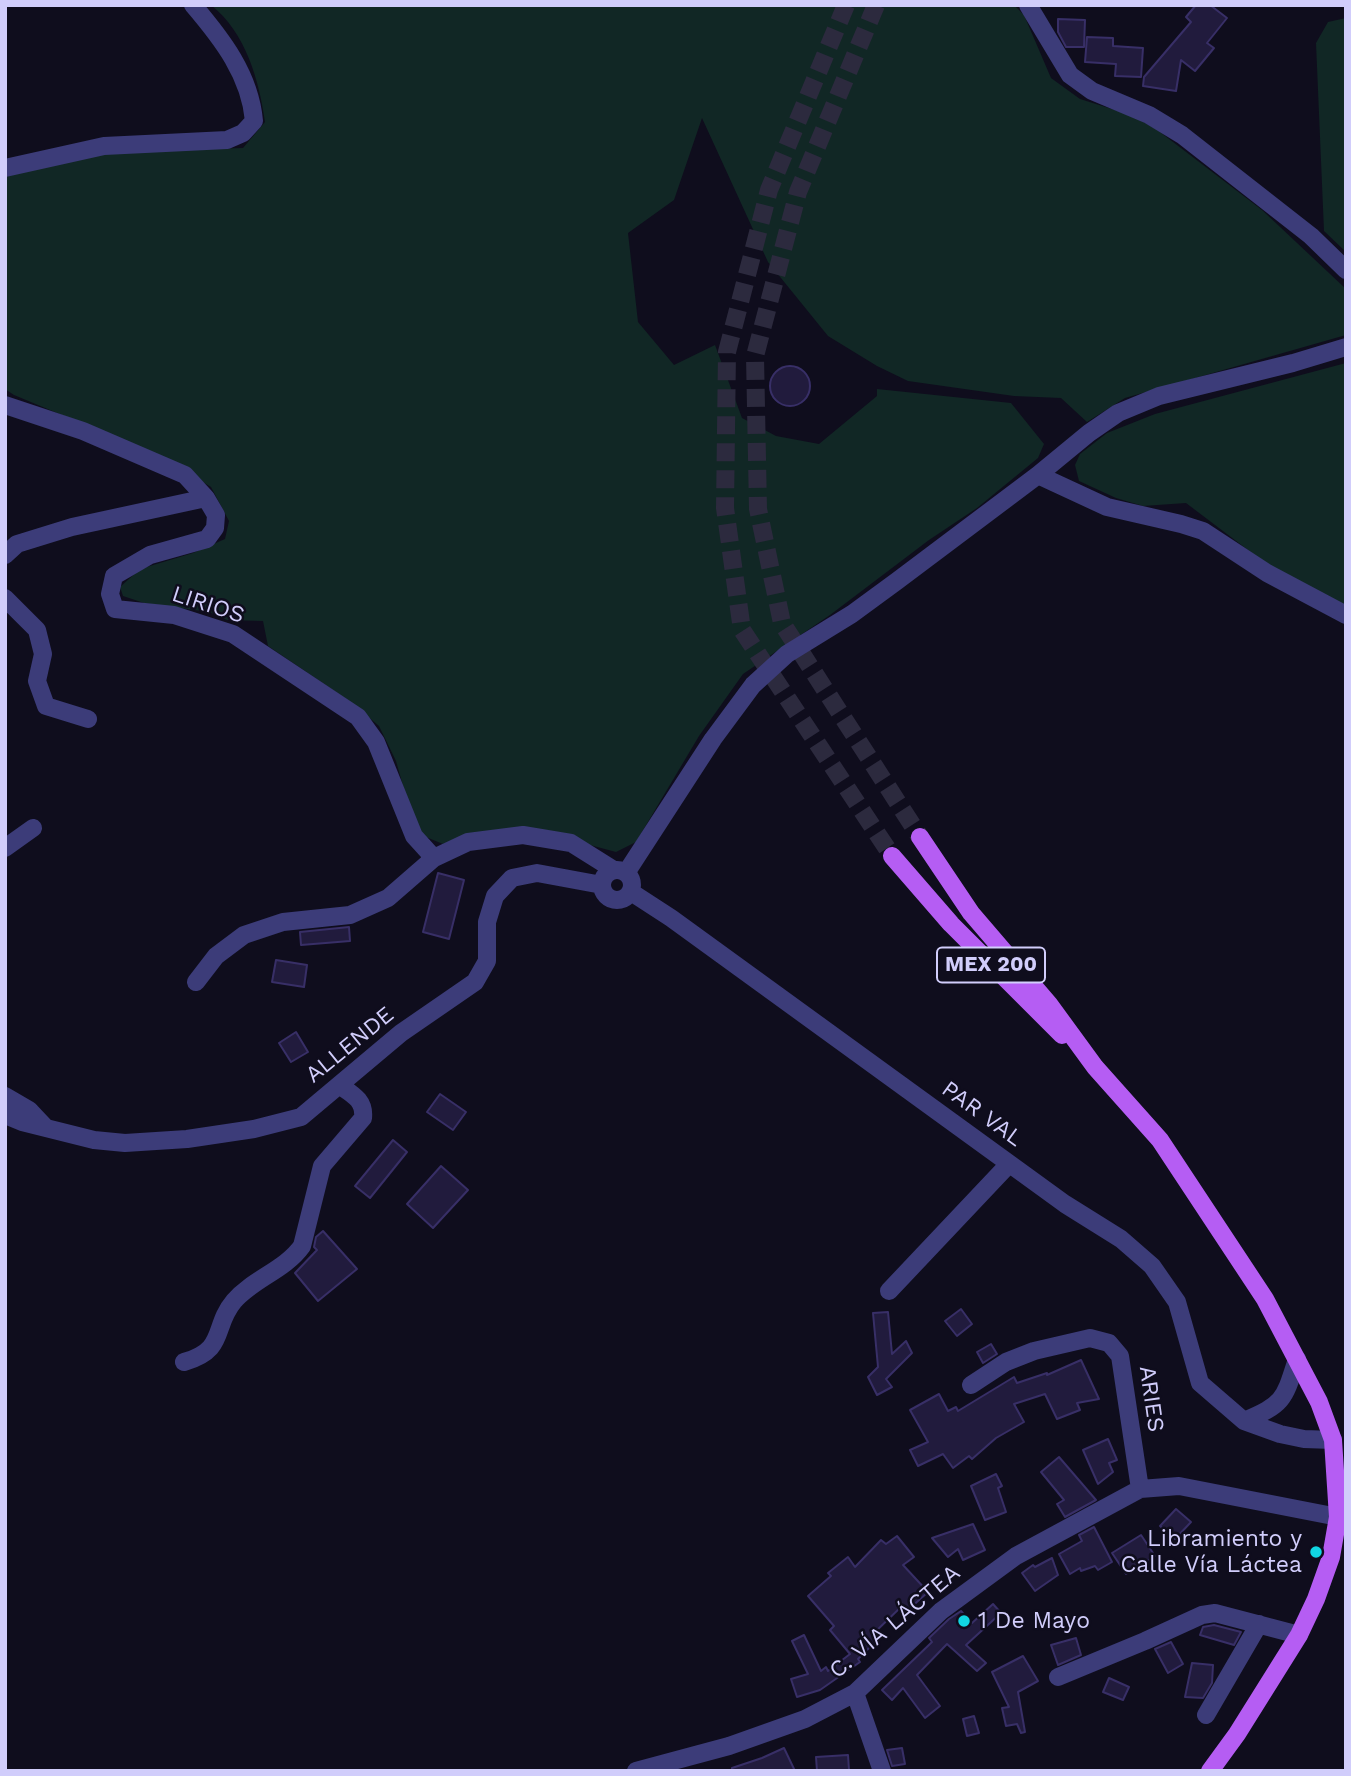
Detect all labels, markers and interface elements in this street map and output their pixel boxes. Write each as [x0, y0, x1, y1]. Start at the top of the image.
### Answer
street label: LIRIOS [168, 580, 248, 630]
road number: MEX 200 [937, 948, 1045, 982]
street label: ALLENDE [300, 1001, 400, 1089]
street label: PAR VAL [936, 1075, 1028, 1153]
street label: ARIES [1133, 1364, 1169, 1434]
place label: Libramiento y Calle Vía Láctea [1121, 1525, 1302, 1579]
marker: Libramiento y Calle Vía Láctea [1308, 1544, 1324, 1560]
street label: C. VÍA LÁCTEA [824, 1559, 966, 1685]
place label: 1 De Mayo [978, 1607, 1090, 1635]
marker: 1 De Mayo [956, 1613, 972, 1629]

